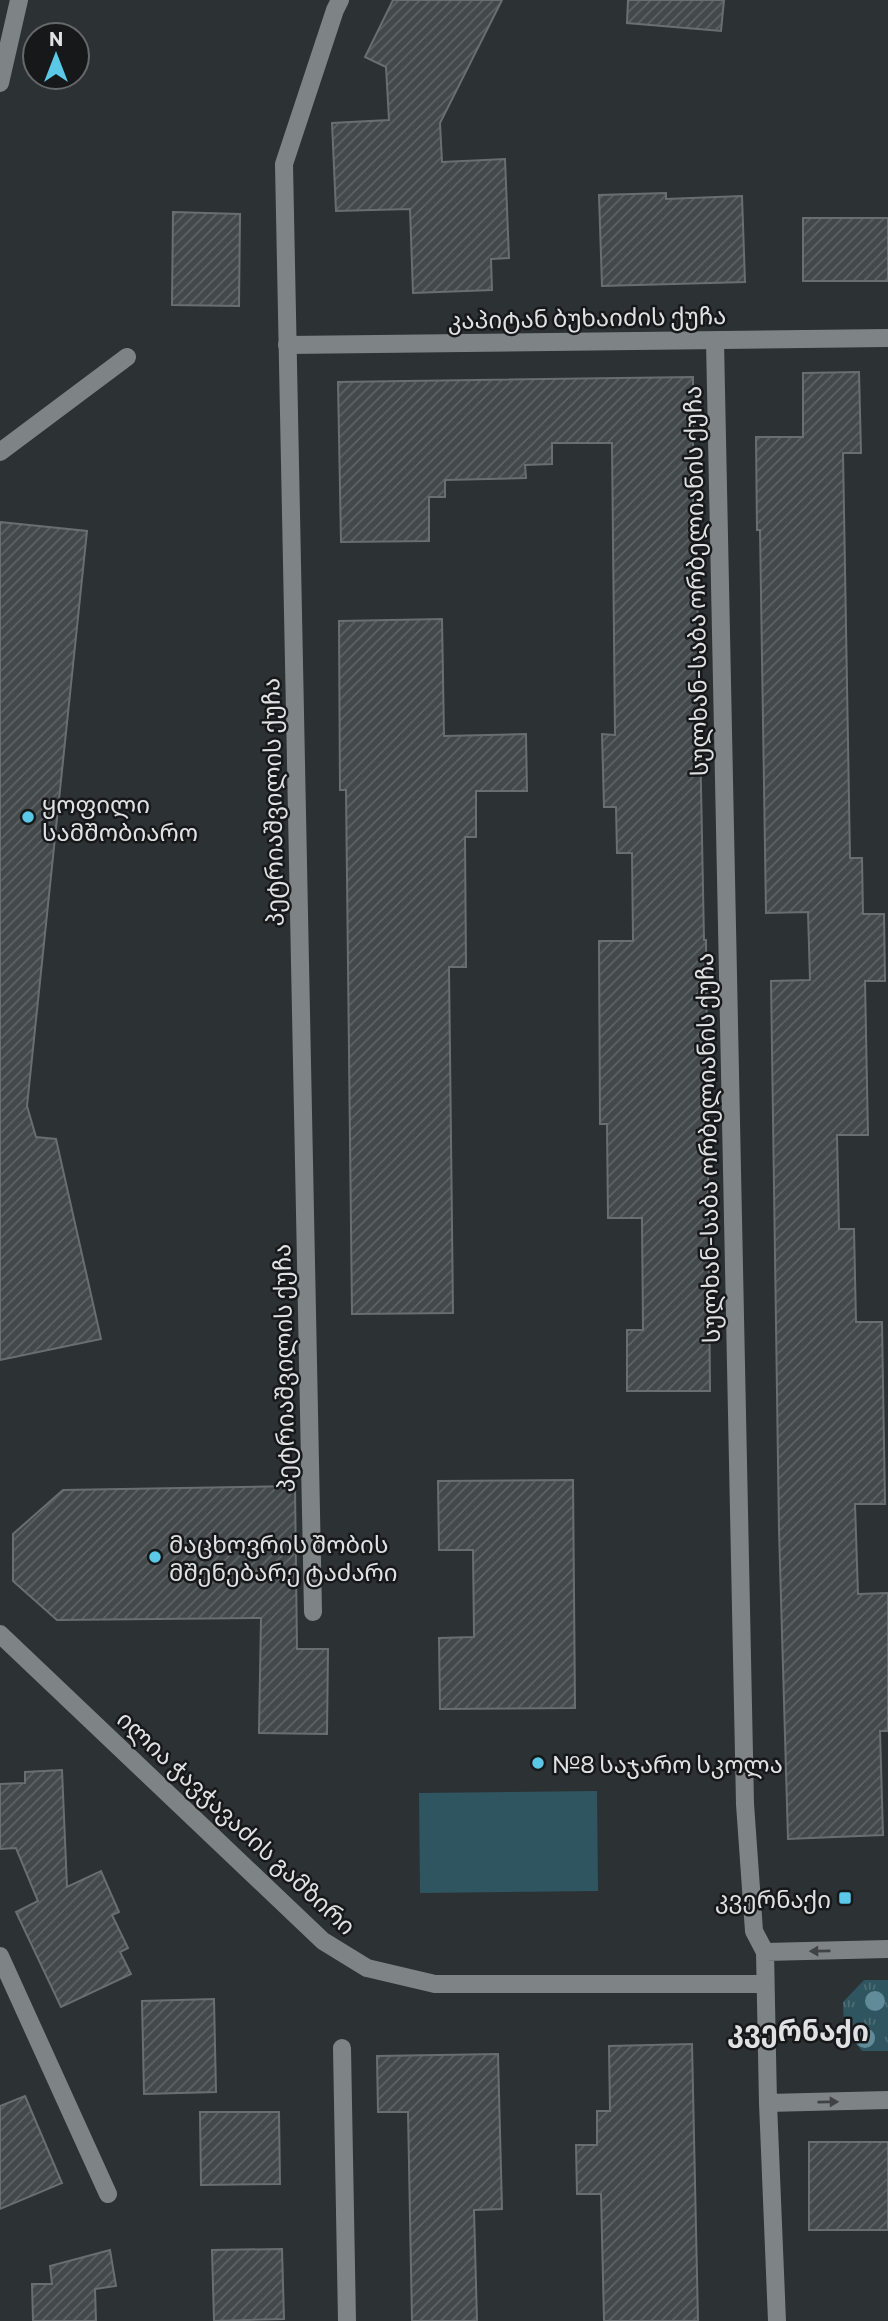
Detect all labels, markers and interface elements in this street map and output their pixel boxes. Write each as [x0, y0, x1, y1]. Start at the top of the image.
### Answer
north arrow [21, 21, 91, 91]
text: N [49, 27, 63, 50]
street label: კაპიტან ბუხაიძის ქუჩა [447, 300, 727, 335]
street label: სულხან-საბა ორბელიანის ქუჩა [677, 385, 714, 777]
street label: პეტრიაშვილის ქუჩა [255, 677, 290, 927]
place label: ყოფილი სამშობიარო [42, 789, 198, 846]
marker: ყოფილი სამშობიარო [20, 809, 36, 825]
street label: სულხან-საბა ორბელიანის ქუჩა [689, 952, 726, 1344]
street label: პეტრიაშვილის ქუჩა [266, 1243, 301, 1493]
place label: მაცხოვრის შობის მშენებარე ტაძარი [169, 1529, 398, 1587]
marker: მაცხოვრის შობის მშენებარე ტაძარი [147, 1549, 163, 1565]
street label: ილია ჭავჭავაძის გამზირი [111, 1704, 362, 1941]
place label: №8 საჯარო სკოლა [552, 1749, 783, 1779]
marker: №8 საჯარო სკოლა [530, 1755, 546, 1771]
place label: კვერნაქი [715, 1884, 831, 1914]
marker: კვერნაქი [837, 1890, 853, 1906]
one-way arrow [809, 1945, 831, 1956]
district label: კვერნაქი [727, 2013, 869, 2048]
one-way arrow [817, 2096, 839, 2108]

